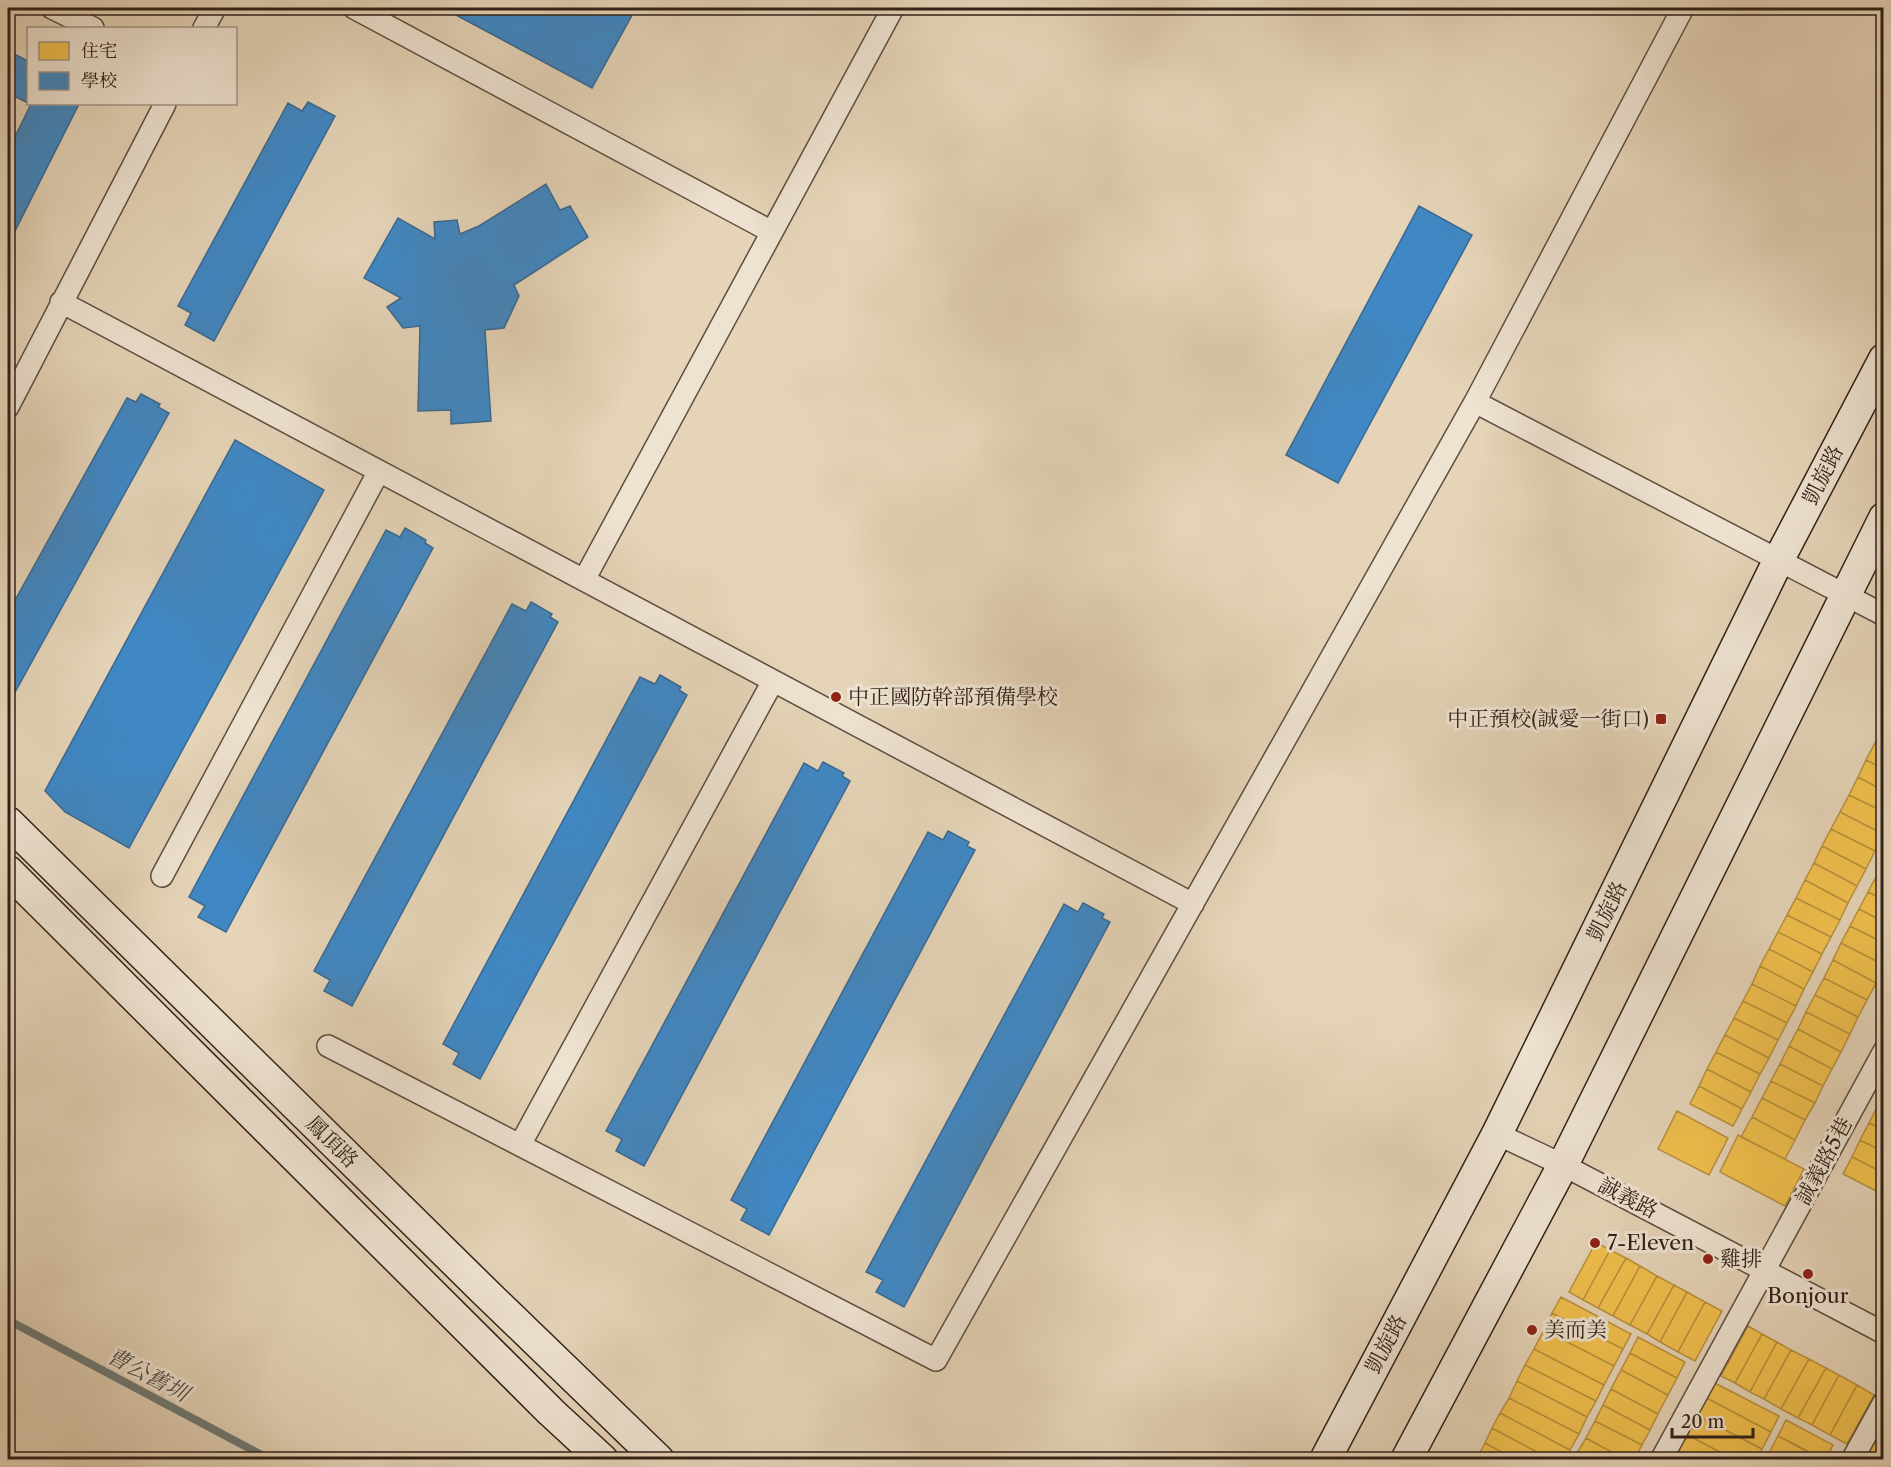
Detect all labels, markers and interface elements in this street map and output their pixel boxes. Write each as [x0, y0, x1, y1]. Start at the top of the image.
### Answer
legend [27, 27, 237, 105]
text: 住宅 [81, 40, 117, 62]
text: 學校 [81, 70, 117, 92]
street label: 凱旋路 [1797, 441, 1848, 509]
place label: 中正國防幹部預備學校 [848, 684, 1058, 709]
marker: 中正國防幹部預備學校 [829, 690, 843, 704]
place label: 中正預校(誠愛一街口) [1447, 706, 1649, 731]
marker: 中正預校(誠愛一街口) [1654, 712, 1668, 726]
street label: 凱旋路 [1582, 877, 1632, 945]
street label: 鳳頂路 [301, 1111, 363, 1173]
street label: 誠義路5巷 [1790, 1113, 1857, 1209]
street label: 誠義路 [1594, 1172, 1662, 1223]
place label: 7-Eleven [1607, 1230, 1694, 1255]
marker: 7-Eleven [1588, 1236, 1602, 1250]
place label: 雞排 [1720, 1246, 1762, 1271]
marker: 雞排 [1701, 1252, 1715, 1266]
marker: Bonjour [1801, 1267, 1815, 1281]
place label: Bonjour [1767, 1283, 1849, 1308]
street label: 凱旋路 [1360, 1310, 1411, 1377]
place label: 美而美 [1544, 1317, 1607, 1342]
marker: 美而美 [1525, 1323, 1539, 1337]
water label: 曹公舊圳 [103, 1342, 196, 1409]
scale bar [1672, 1401, 1753, 1439]
text: 20 m [1681, 1411, 1725, 1433]

